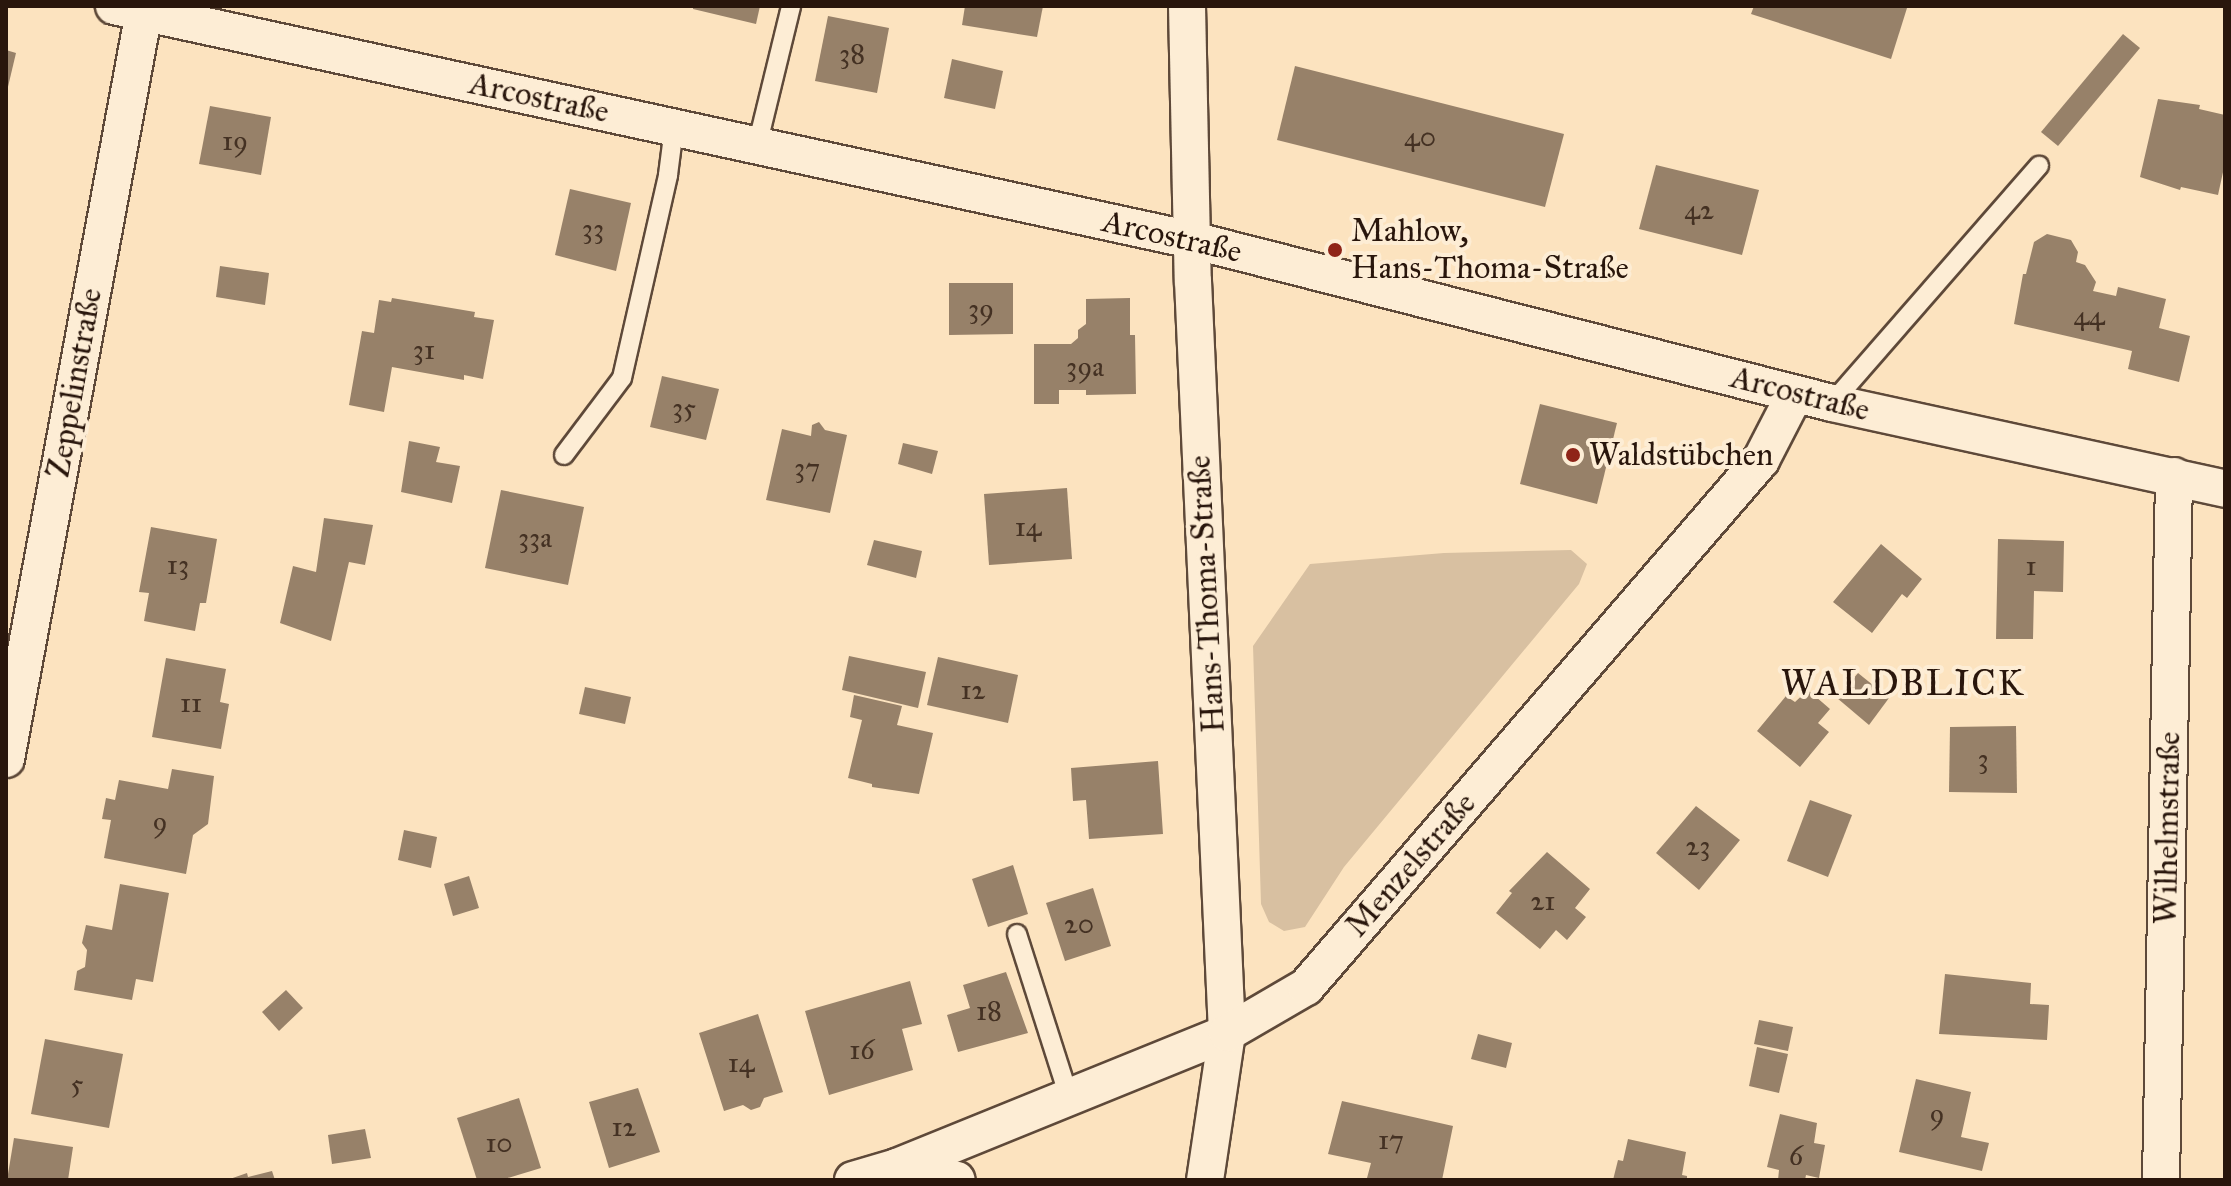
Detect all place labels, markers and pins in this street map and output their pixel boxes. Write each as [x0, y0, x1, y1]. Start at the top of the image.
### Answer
place label: Mahlow, Hans-Thoma-Straße [1351, 213, 1629, 288]
marker: Mahlow, Hans-Thoma-Straße [1326, 241, 1344, 259]
place label: Waldstübchen [1589, 436, 1773, 474]
marker: Waldstübchen [1564, 446, 1582, 464]

